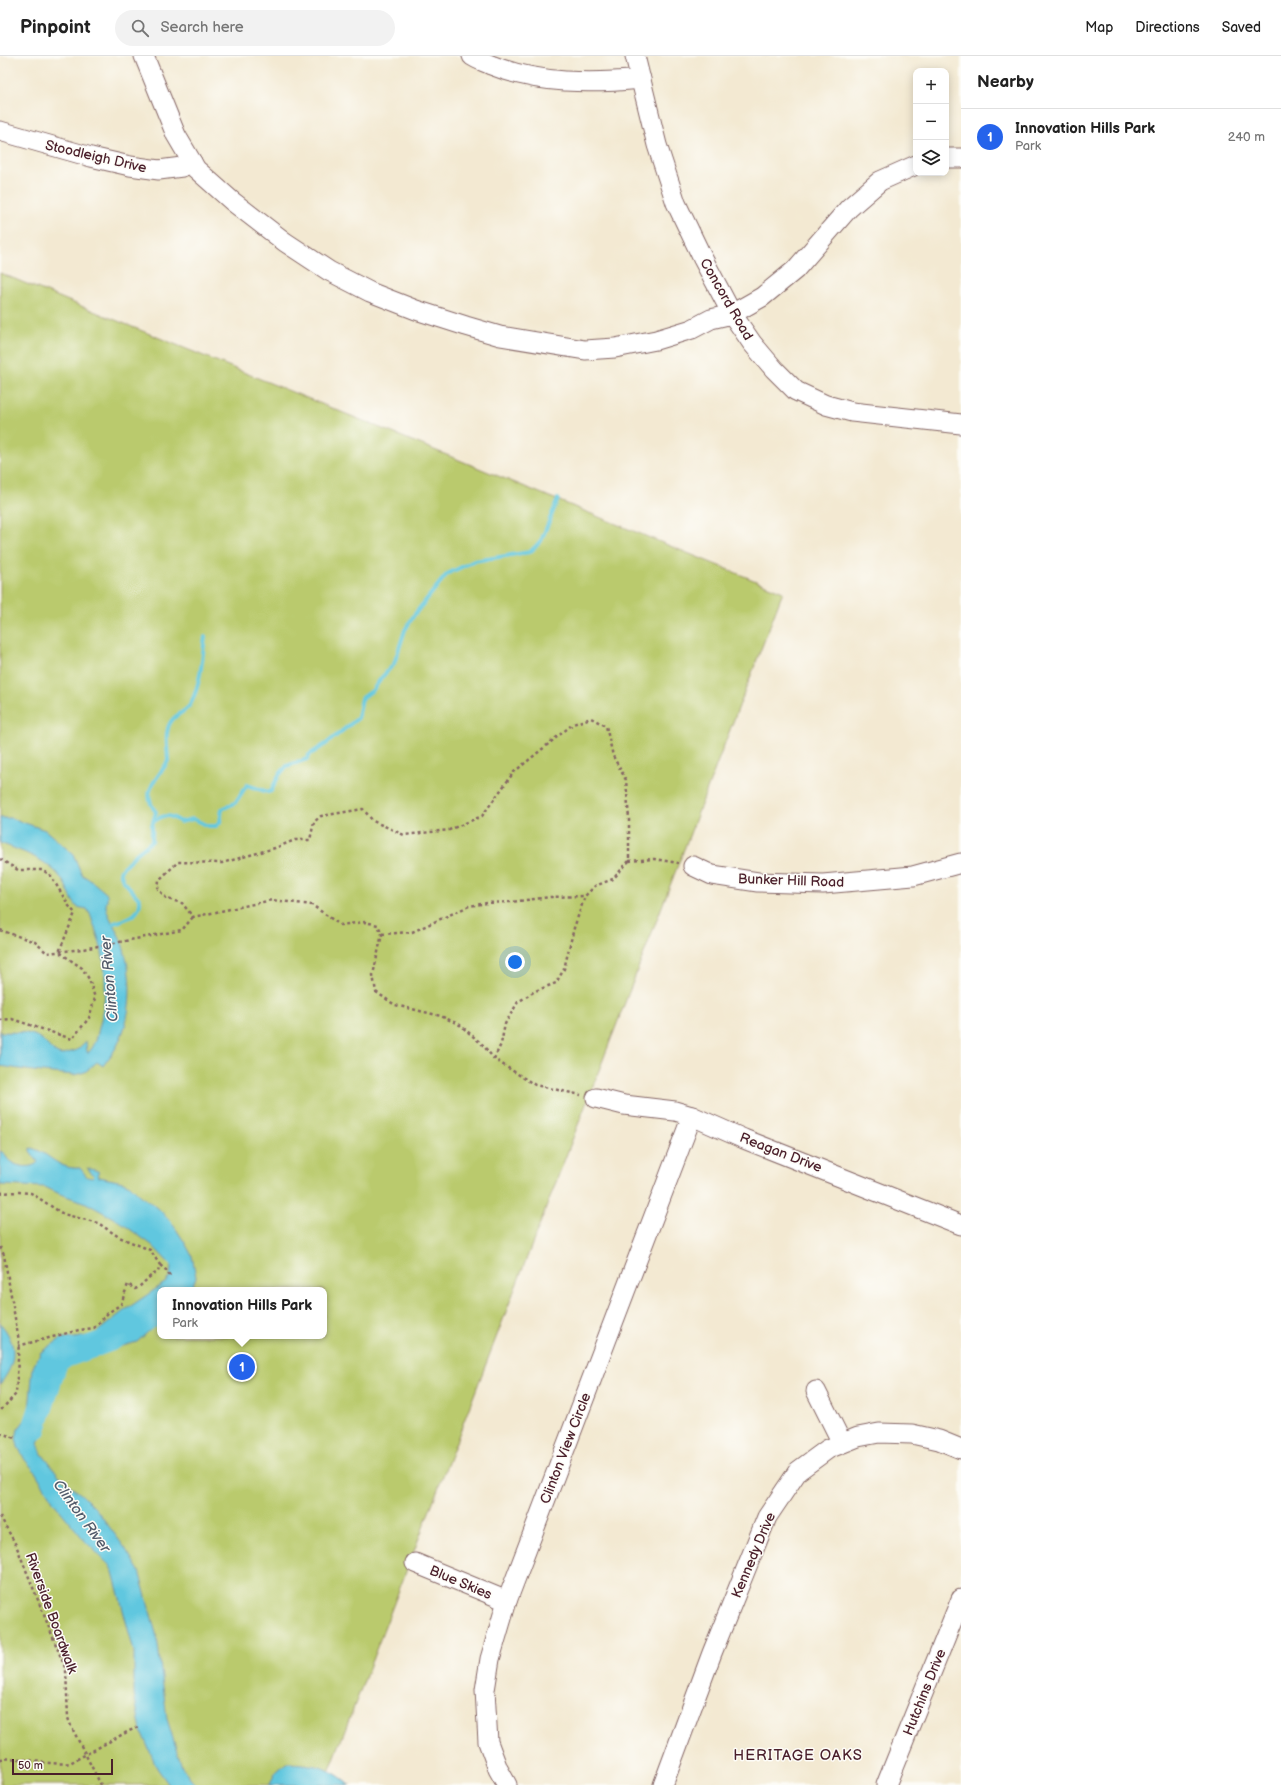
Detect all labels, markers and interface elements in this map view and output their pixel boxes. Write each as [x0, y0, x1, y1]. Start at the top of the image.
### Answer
search box [115, 10, 395, 46]
text: Pinpoint [20, 16, 91, 39]
icon: search [129, 17, 151, 39]
text: Search here [161, 18, 244, 37]
text: Map [1085, 19, 1113, 36]
text: Directions [1135, 19, 1200, 36]
text: Saved [1222, 19, 1261, 36]
map controls [913, 68, 949, 176]
button: + [913, 68, 949, 104]
text: Nearby [977, 72, 1034, 92]
button: − [913, 104, 949, 140]
text: Innovation Hills Park [1015, 119, 1155, 138]
text: 1 [987, 129, 993, 145]
text: 240 m [1228, 129, 1265, 145]
street label: Stoodleigh Drive [44, 137, 148, 176]
text: Park [1015, 138, 1041, 154]
button: layers [913, 140, 949, 176]
street label: Concord Road [696, 255, 757, 343]
street label: Bunker Hill Road [737, 870, 844, 891]
water label: Clinton River [96, 934, 123, 1023]
your location [505, 952, 525, 972]
street label: Reagan Drive [737, 1129, 824, 1176]
popup [157, 1287, 327, 1339]
text: Innovation Hills Park [172, 1296, 312, 1315]
text: Park [172, 1315, 198, 1331]
pin: 1 [229, 1352, 255, 1382]
street label: Clinton View Circle [536, 1390, 594, 1506]
water label: Clinton River [49, 1476, 115, 1558]
street label: Kennedy Drive [728, 1510, 779, 1601]
street label: Riverside Boardwalk [22, 1550, 81, 1676]
street label: Blue Skies [427, 1562, 495, 1603]
street label: Hutchins Drive [899, 1646, 950, 1738]
district label: HERITAGE OAKS [733, 1746, 863, 1765]
scale bar [12, 1757, 113, 1776]
text: 50 m [18, 1759, 43, 1772]

